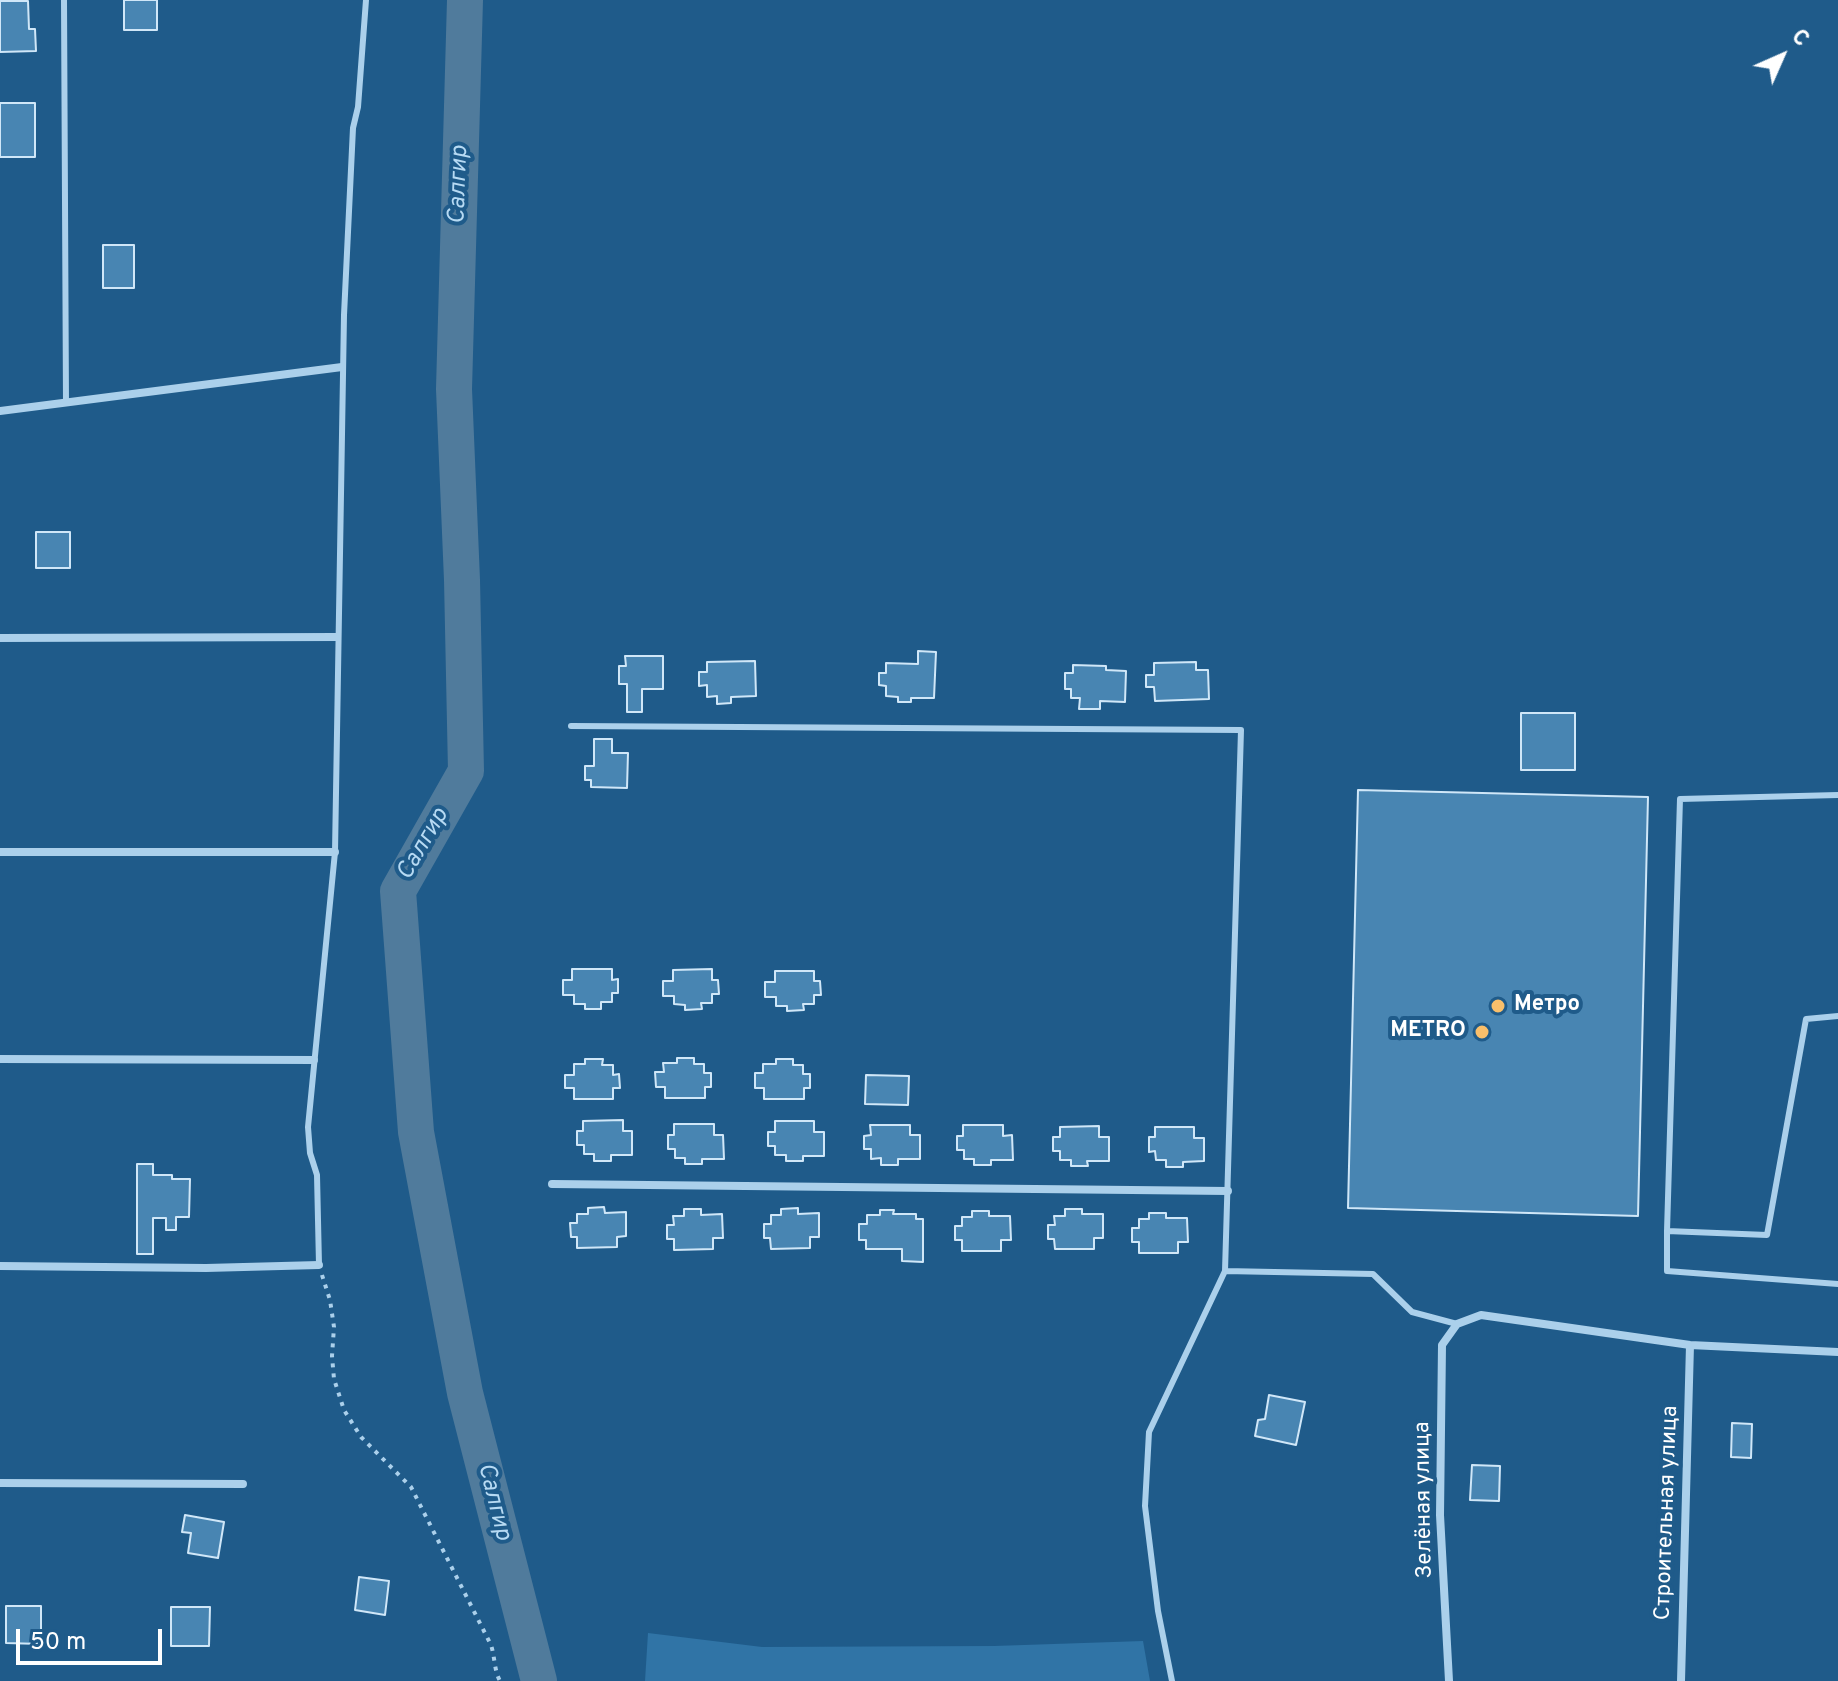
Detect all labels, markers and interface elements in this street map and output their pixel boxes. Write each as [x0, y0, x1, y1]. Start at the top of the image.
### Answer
north arrow [1742, 16, 1822, 96]
text: С [1785, 24, 1814, 53]
water label: Салгир [444, 145, 476, 225]
water label: Салгир [392, 804, 456, 886]
place label: Метро [1514, 993, 1580, 1019]
marker: Метро [1489, 997, 1507, 1015]
place label: METRO [1390, 1019, 1466, 1045]
marker: METRO [1473, 1023, 1491, 1041]
street label: Строительная улица [1651, 1405, 1685, 1621]
street label: Зелёная улица [1410, 1421, 1440, 1579]
water label: Салгир [470, 1460, 516, 1544]
scale bar [20, 1613, 166, 1663]
text: 50 m [30, 1628, 86, 1658]

